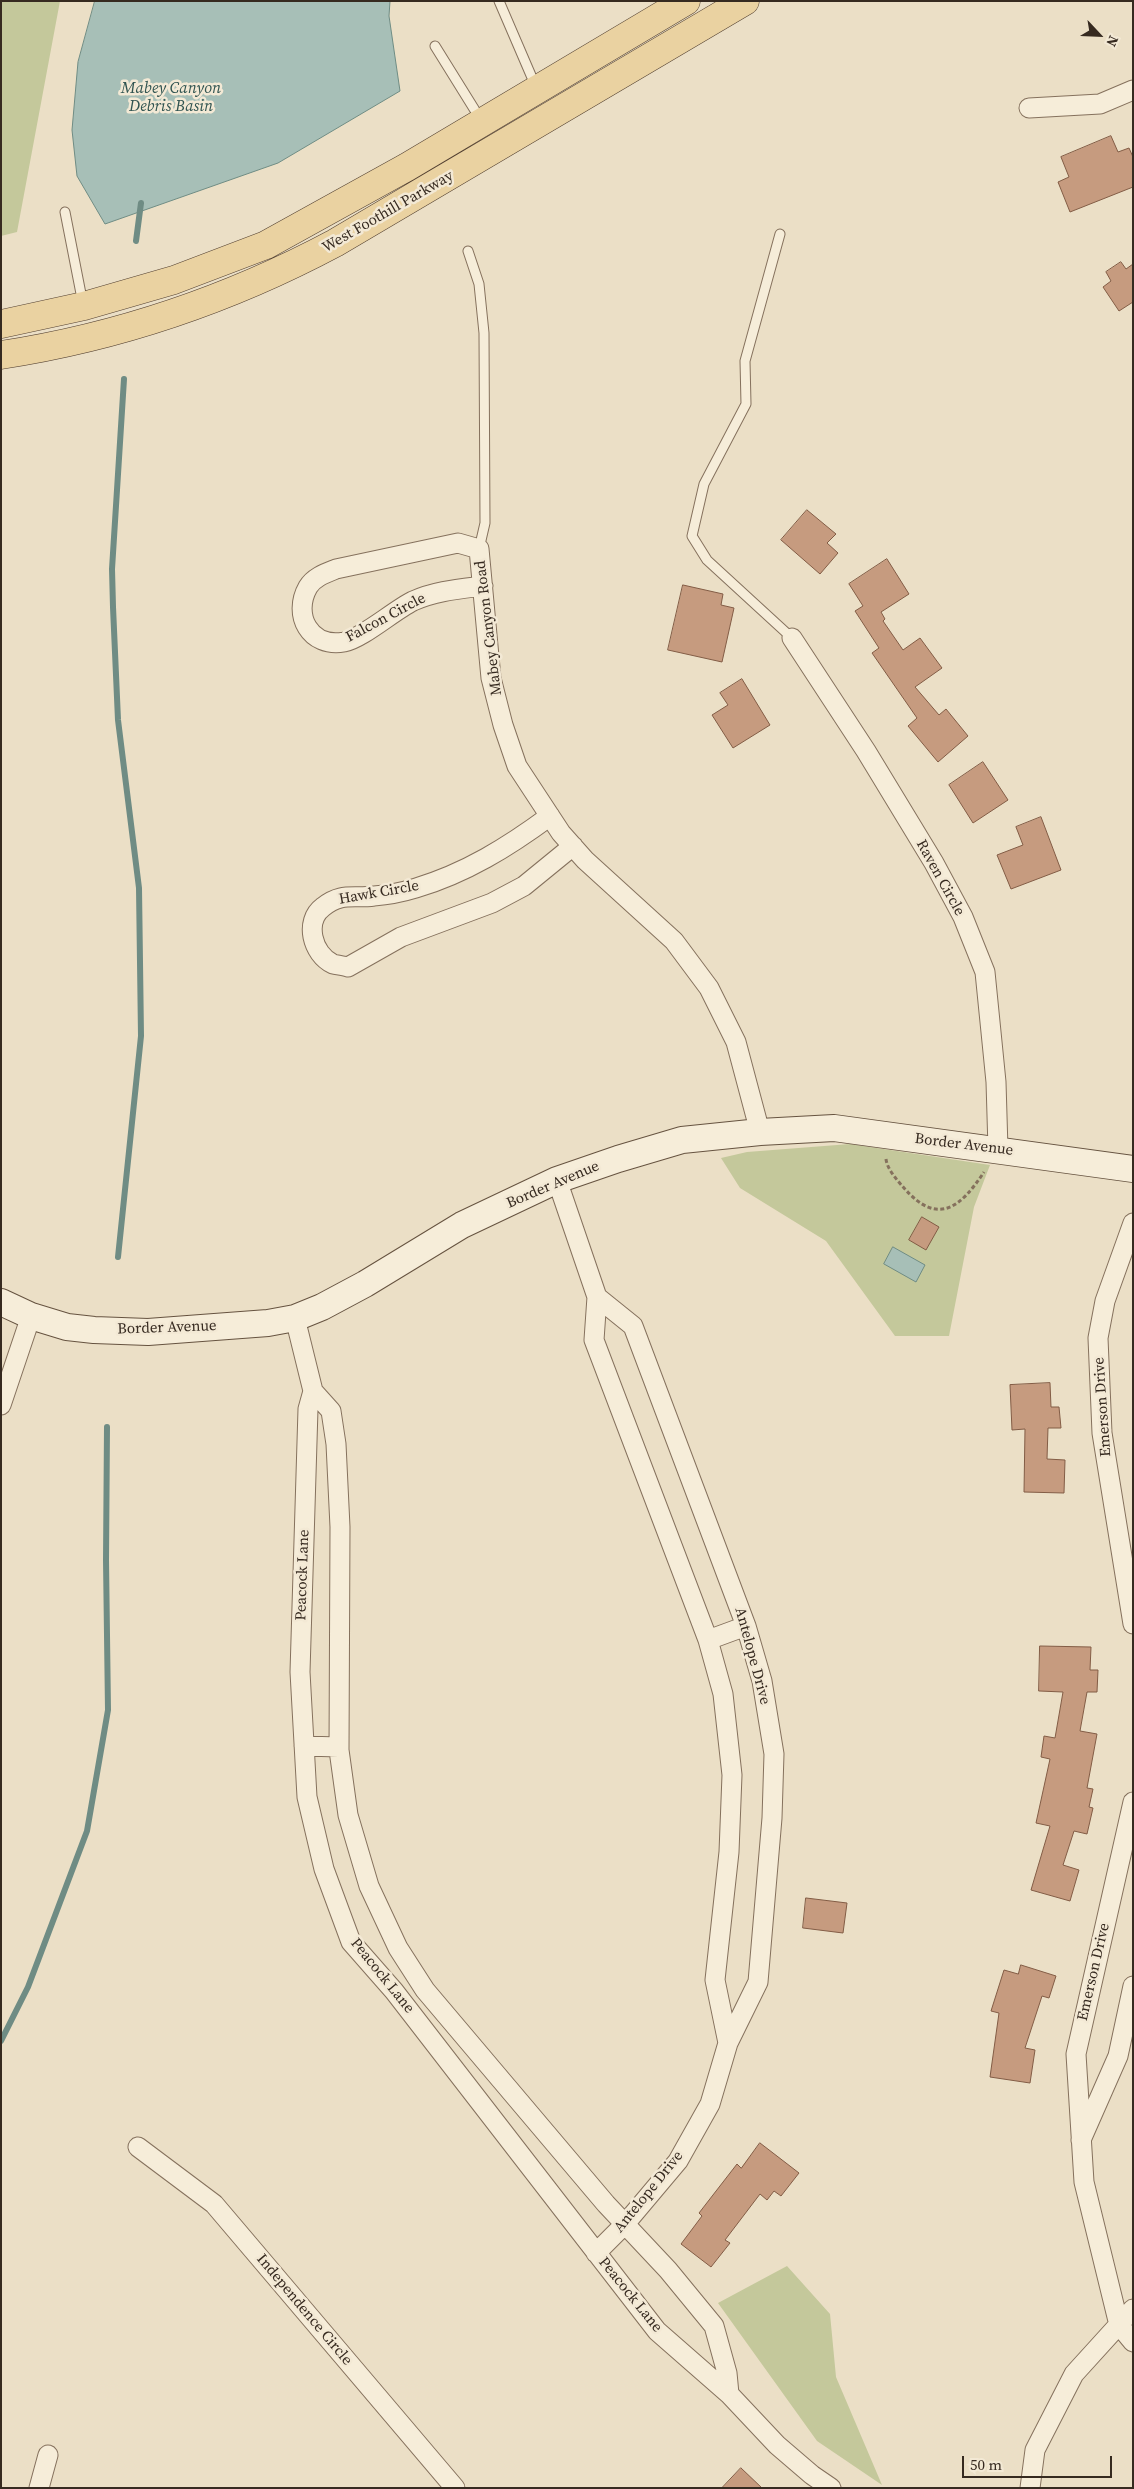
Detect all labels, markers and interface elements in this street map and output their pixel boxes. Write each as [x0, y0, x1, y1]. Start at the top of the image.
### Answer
north arrow [1074, 10, 1124, 60]
text: N [1101, 32, 1124, 50]
water label: Mabey Canyon Debris Basin [121, 79, 221, 117]
street label: West Foothill Parkway [319, 167, 457, 257]
street label: Mabey Canyon Road [472, 559, 506, 697]
street label: Falcon Circle [343, 589, 429, 647]
street label: Raven Circle [912, 837, 968, 919]
street label: Hawk Circle [337, 877, 421, 909]
street label: Border Avenue [914, 1130, 1014, 1160]
street label: Border Avenue [504, 1157, 602, 1213]
street label: Border Avenue [117, 1317, 217, 1339]
street label: Emerson Drive [1091, 1357, 1115, 1457]
street label: Peacock Lane [292, 1529, 314, 1621]
street label: Antelope Drive [730, 1605, 774, 1707]
street label: Emerson Drive [1074, 1921, 1114, 2023]
street label: Peacock Lane [346, 1935, 418, 2017]
street label: Antelope Drive [611, 2147, 687, 2237]
street label: Independence Circle [252, 2251, 356, 2369]
street label: Peacock Lane [594, 2254, 666, 2336]
scale bar [964, 2446, 1114, 2478]
text: 50 m [970, 2454, 1002, 2475]

